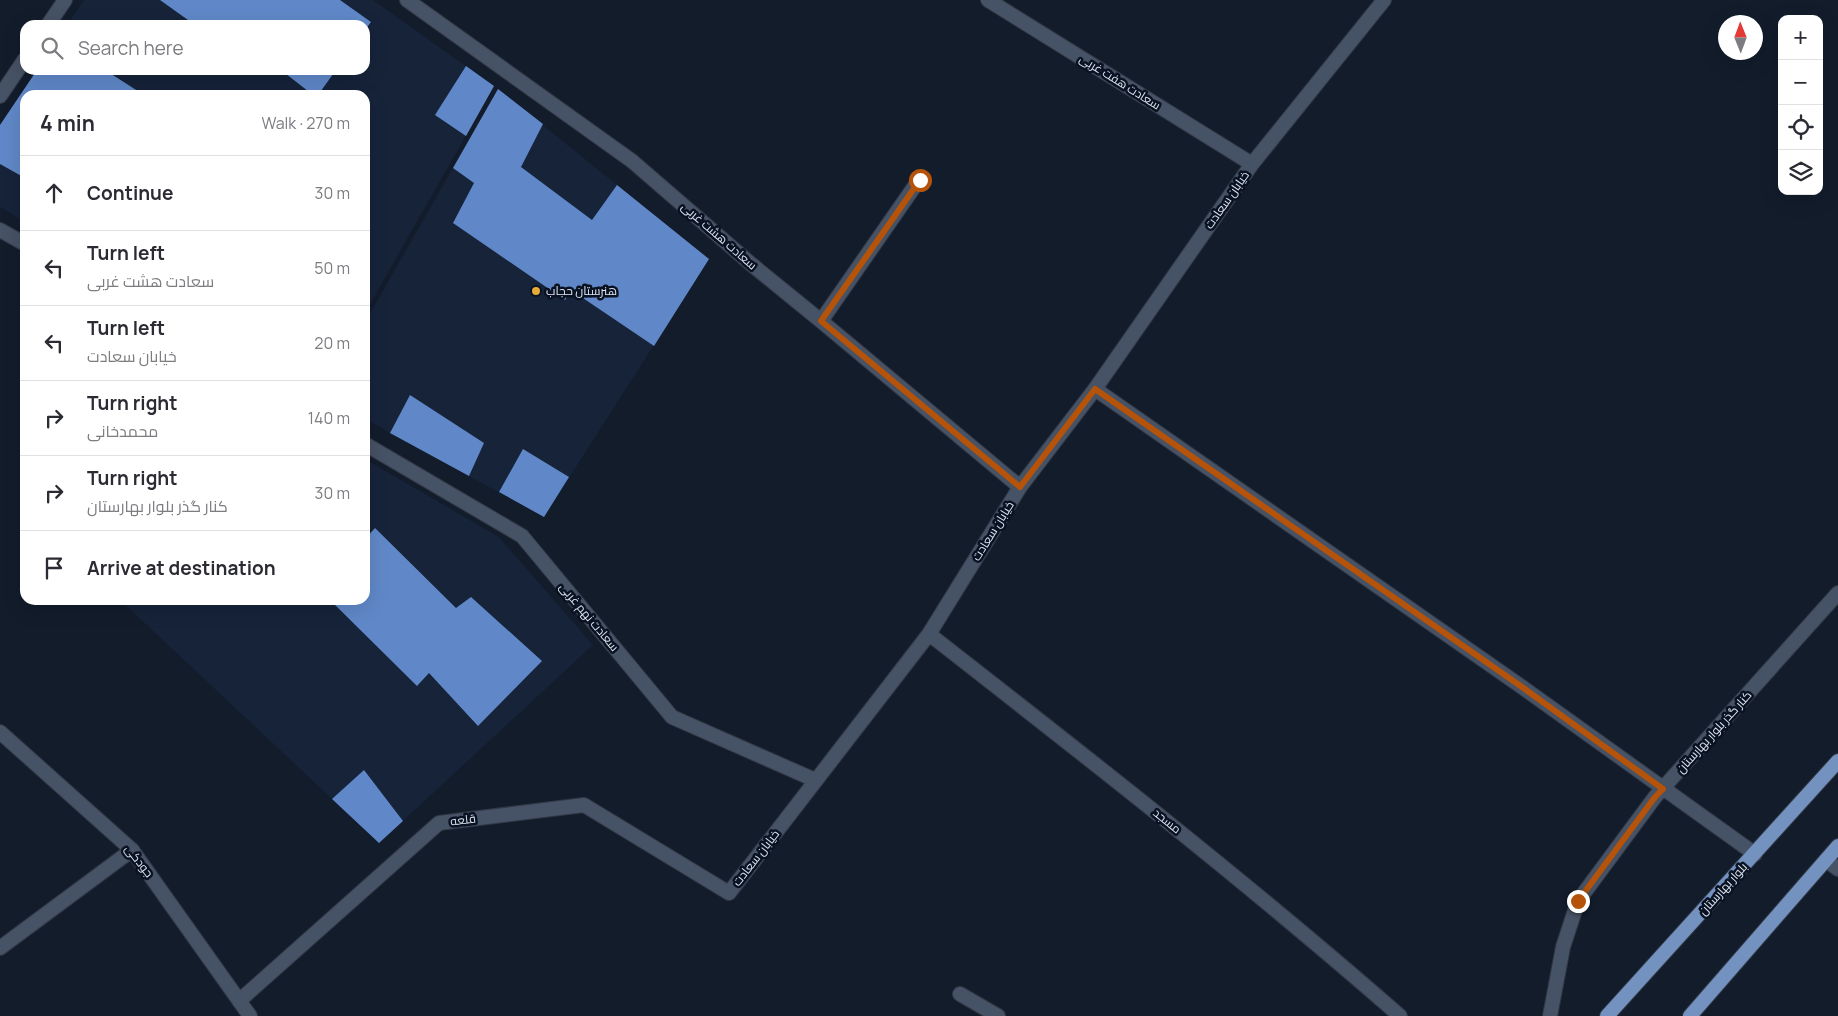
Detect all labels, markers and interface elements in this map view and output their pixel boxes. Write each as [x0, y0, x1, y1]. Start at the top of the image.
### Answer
north arrow [1718, 15, 1763, 60]
map controls [1778, 15, 1823, 195]
button: + [1778, 15, 1823, 60]
search box [20, 20, 370, 75]
icon: search [38, 34, 66, 62]
text: Search here [78, 35, 184, 61]
street label: سعادت هفت غربی [1076, 50, 1164, 113]
button: − [1778, 60, 1823, 105]
button: locate [1778, 105, 1823, 150]
text: 4 min [40, 109, 95, 137]
text: Walk · 270 m [261, 112, 350, 134]
button: layers [1778, 150, 1823, 195]
street label: خیابان سعادت [1200, 167, 1253, 232]
route start [909, 169, 932, 192]
icon: ahead [40, 179, 68, 207]
text: Continue [87, 180, 173, 206]
text: 30 m [315, 182, 350, 204]
street label: سعادت هشت غربی [678, 198, 761, 273]
text: Turn left [87, 240, 165, 266]
icon: left [40, 254, 68, 282]
text: 50 m [314, 257, 350, 279]
text: سعادت هشت غربی [87, 270, 214, 292]
place label: هنرستان حجاب [546, 282, 617, 299]
marker: هنرستان حجاب [530, 285, 542, 297]
text: Turn left [87, 315, 165, 341]
icon: left [40, 329, 68, 357]
text: 20 m [314, 332, 350, 354]
text: خیابان سعادت [87, 345, 177, 367]
text: Turn right [87, 390, 177, 416]
icon: right [40, 404, 68, 432]
text: 140 m [308, 407, 350, 429]
text: محمدخانی [87, 420, 158, 442]
text: Turn right [87, 465, 177, 491]
icon: right [40, 479, 68, 507]
text: 30 m [315, 482, 350, 504]
text: کنار گذر بلوار بهارستان [87, 495, 228, 517]
street label: خیابان سعادت [968, 498, 1018, 564]
icon: arrive [40, 554, 68, 582]
text: Arrive at destination [87, 555, 276, 581]
street label: سعادت نهم غربی [556, 579, 623, 655]
street label: کنار گذر بلوار بهارستان [1672, 687, 1755, 777]
street label: مسجد [1150, 804, 1185, 837]
street label: قلعه [449, 810, 477, 829]
street label: خیابان سعادت [728, 826, 783, 889]
street label: جودکی [121, 841, 158, 881]
street label: بلوار بهارستان [1694, 859, 1751, 919]
route end [1567, 890, 1590, 913]

